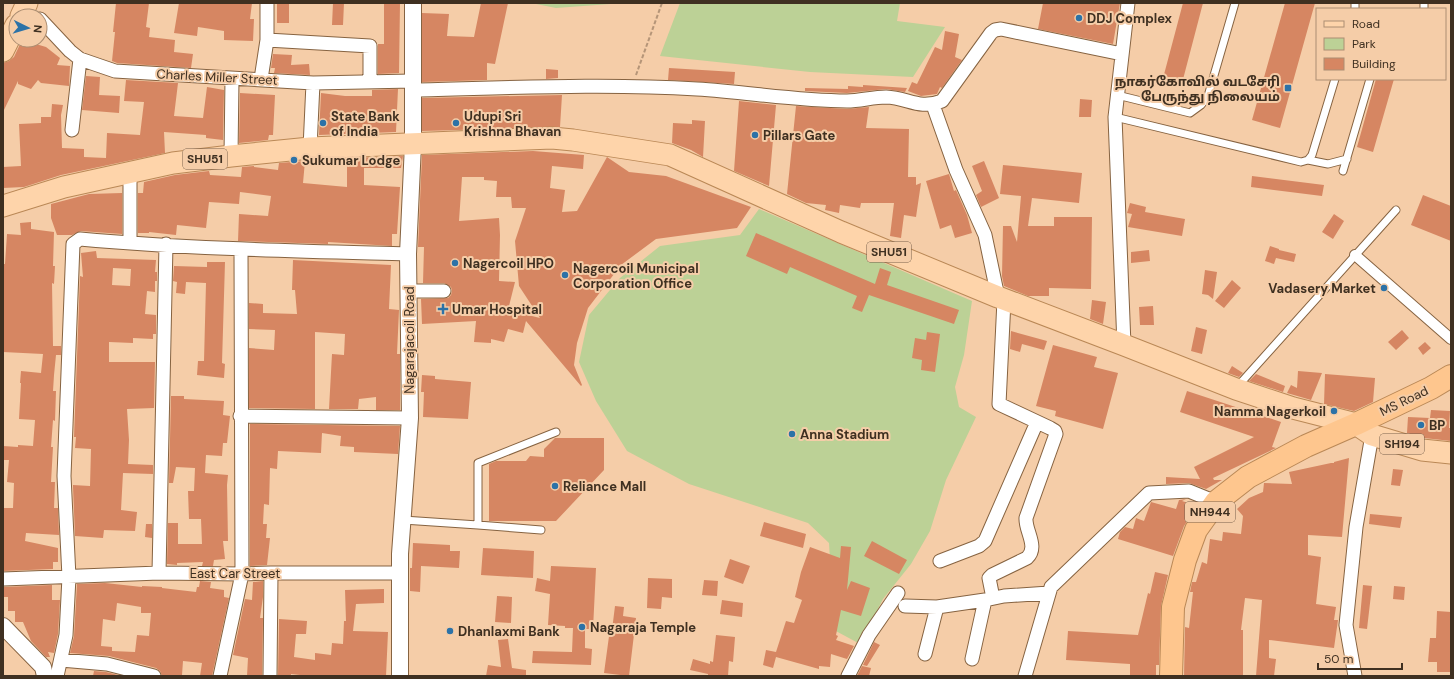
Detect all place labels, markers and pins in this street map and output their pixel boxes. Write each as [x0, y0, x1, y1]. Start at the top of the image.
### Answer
place label: DDJ Complex [1087, 10, 1173, 27]
marker: DDJ Complex [1074, 13, 1084, 23]
place label: நாகர்கோவில் வடசேரி பேருந்து நிலையம் [1115, 73, 1280, 106]
marker: நாகர்கோவில் வடசேரி பேருந்து நிலையம் [1283, 83, 1293, 93]
place label: State Bank of India [331, 108, 400, 140]
place label: Udupi Sri Krishna Bhavan [464, 108, 561, 140]
marker: State Bank of India [318, 118, 328, 128]
marker: Udupi Sri Krishna Bhavan [451, 118, 461, 128]
place label: Pillars Gate [763, 127, 836, 144]
marker: Pillars Gate [750, 130, 760, 140]
place label: Sukumar Lodge [302, 152, 400, 169]
marker: Sukumar Lodge [289, 155, 299, 165]
place label: Nagercoil HPO [463, 255, 554, 272]
marker: Nagercoil HPO [450, 258, 460, 268]
place label: Nagercoil Municipal Corporation Office [573, 260, 699, 292]
marker: Nagercoil Municipal Corporation Office [560, 270, 570, 280]
place label: Vadasery Market [1268, 280, 1376, 297]
marker: Vadasery Market [1379, 283, 1389, 293]
place label: Umar Hospital [452, 301, 542, 318]
marker: Umar Hospital [437, 303, 449, 315]
place label: Namma Nagerkoil [1214, 403, 1326, 420]
marker: Namma Nagerkoil [1329, 406, 1339, 416]
place label: BP [1429, 417, 1445, 434]
marker: BP [1416, 420, 1426, 430]
place label: Anna Stadium [800, 426, 889, 443]
marker: Anna Stadium [787, 429, 797, 439]
place label: Reliance Mall [563, 478, 646, 495]
marker: Reliance Mall [550, 481, 560, 491]
place label: Nagaraja Temple [590, 619, 696, 636]
marker: Nagaraja Temple [577, 622, 587, 632]
place label: Dhanlaxmi Bank [458, 623, 560, 640]
marker: Dhanlaxmi Bank [445, 626, 455, 636]

